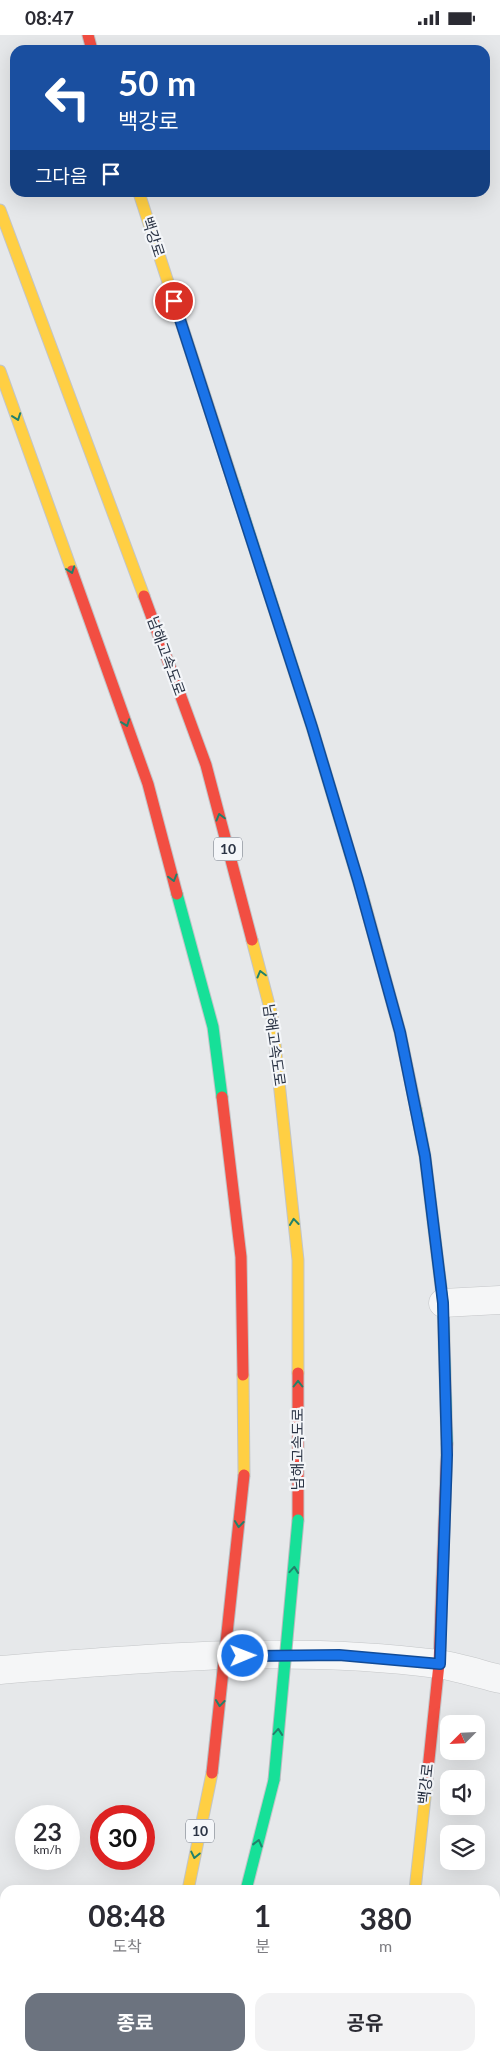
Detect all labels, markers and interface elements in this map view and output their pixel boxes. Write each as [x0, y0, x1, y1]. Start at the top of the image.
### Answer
text: 08:47 [25, 6, 74, 29]
text: 50 m [118, 61, 196, 103]
icon: left [35, 65, 100, 130]
text: 백강로 [118, 107, 179, 134]
icon: arrive [97, 160, 125, 188]
text: 그다음 [35, 164, 87, 187]
street label: 백강로 [139, 214, 169, 259]
pin [153, 280, 195, 322]
icon: arrive [160, 287, 188, 315]
one-way arrow [11, 412, 21, 421]
one-way arrow [65, 565, 75, 574]
street label: 남해고속도로 [144, 614, 190, 698]
one-way arrow [120, 718, 130, 727]
one-way arrow [215, 814, 225, 822]
road number: 10 [214, 837, 242, 861]
one-way arrow [168, 874, 178, 882]
one-way arrow [256, 970, 267, 979]
street label: 남해고속도로 [260, 1003, 290, 1087]
one-way arrow [289, 1217, 300, 1225]
one-way arrow [293, 1380, 303, 1388]
street label: 남해고속도로 [288, 1408, 306, 1490]
one-way arrow [234, 1520, 245, 1528]
one-way arrow [288, 1566, 299, 1574]
position arrow [216, 1629, 268, 1681]
one-way arrow [215, 1699, 226, 1707]
north arrow [440, 1715, 485, 1760]
map controls [440, 1715, 485, 1870]
one-way arrow [272, 1728, 283, 1736]
street label: 백강로 [414, 1762, 436, 1805]
button: sound [440, 1770, 485, 1815]
speed limit sign: 30 [90, 1805, 155, 1870]
text: 23 [33, 1816, 62, 1846]
road number: 10 [186, 1819, 214, 1843]
button: layers [440, 1825, 485, 1870]
one-way arrow [252, 1838, 263, 1847]
text: km/h [33, 1842, 62, 1857]
one-way arrow [190, 1850, 201, 1859]
text: 08:48 [88, 1897, 166, 1933]
text: 1 [254, 1897, 271, 1933]
text: 380 [360, 1900, 412, 1936]
text: 도착 [112, 1936, 142, 1955]
text: 분 [255, 1936, 270, 1955]
text: m [379, 1936, 392, 1955]
button: 종료 [25, 1993, 245, 2051]
button: 공유 [255, 1993, 475, 2051]

